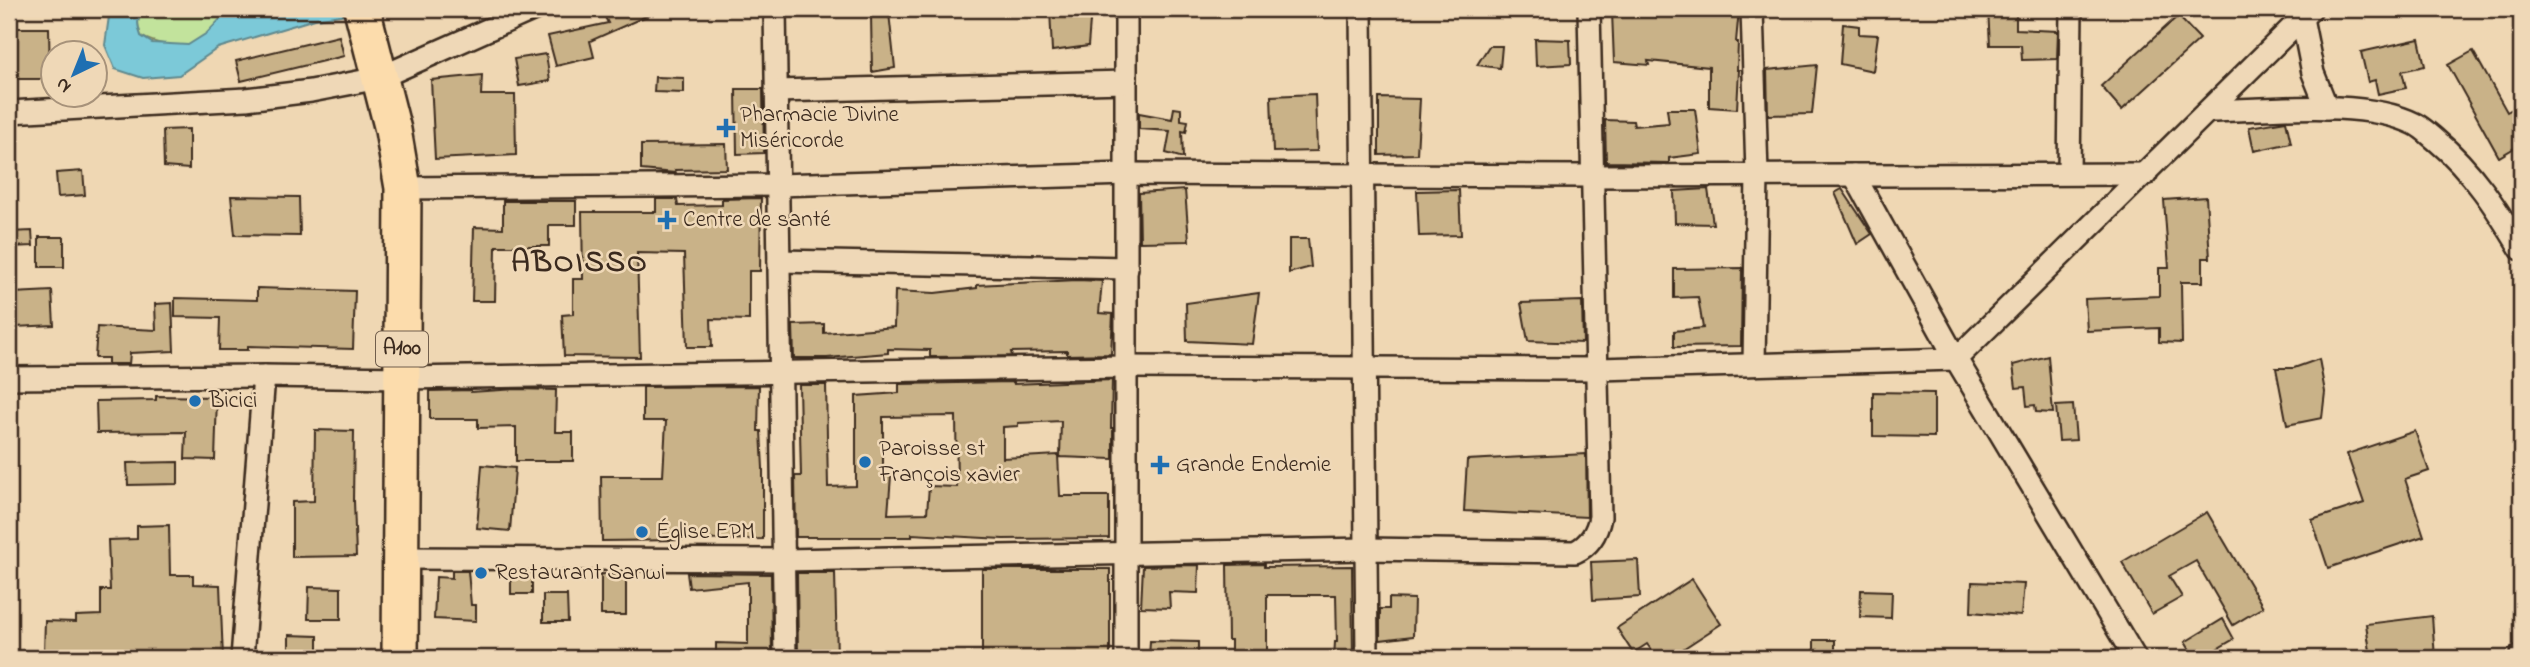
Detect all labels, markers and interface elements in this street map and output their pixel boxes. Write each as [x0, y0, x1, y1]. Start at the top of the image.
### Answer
north arrow [38, 38, 108, 108]
text: N [50, 70, 78, 99]
place label: Pharmacie Divine Miséricorde [740, 99, 899, 158]
marker: Pharmacie Divine Miséricorde [718, 120, 734, 136]
place label: Centre de santé [683, 204, 831, 237]
marker: Centre de santé [657, 210, 677, 230]
district label: ABOISSO [511, 242, 649, 286]
road number: A100 [376, 332, 428, 366]
place label: Bicici [208, 385, 257, 418]
marker: Bicici [187, 393, 203, 409]
place label: Paroisse st François xavier [878, 433, 1021, 492]
place label: Grande Endemie [1176, 449, 1332, 482]
marker: Paroisse st François xavier [857, 454, 873, 470]
marker: Grande Endemie [1150, 455, 1170, 475]
place label: Église EPM [656, 516, 755, 550]
marker: Église EPM [634, 524, 650, 540]
place label: Restaurant Sanwi [495, 557, 665, 590]
marker: Restaurant Sanwi [473, 565, 489, 581]

